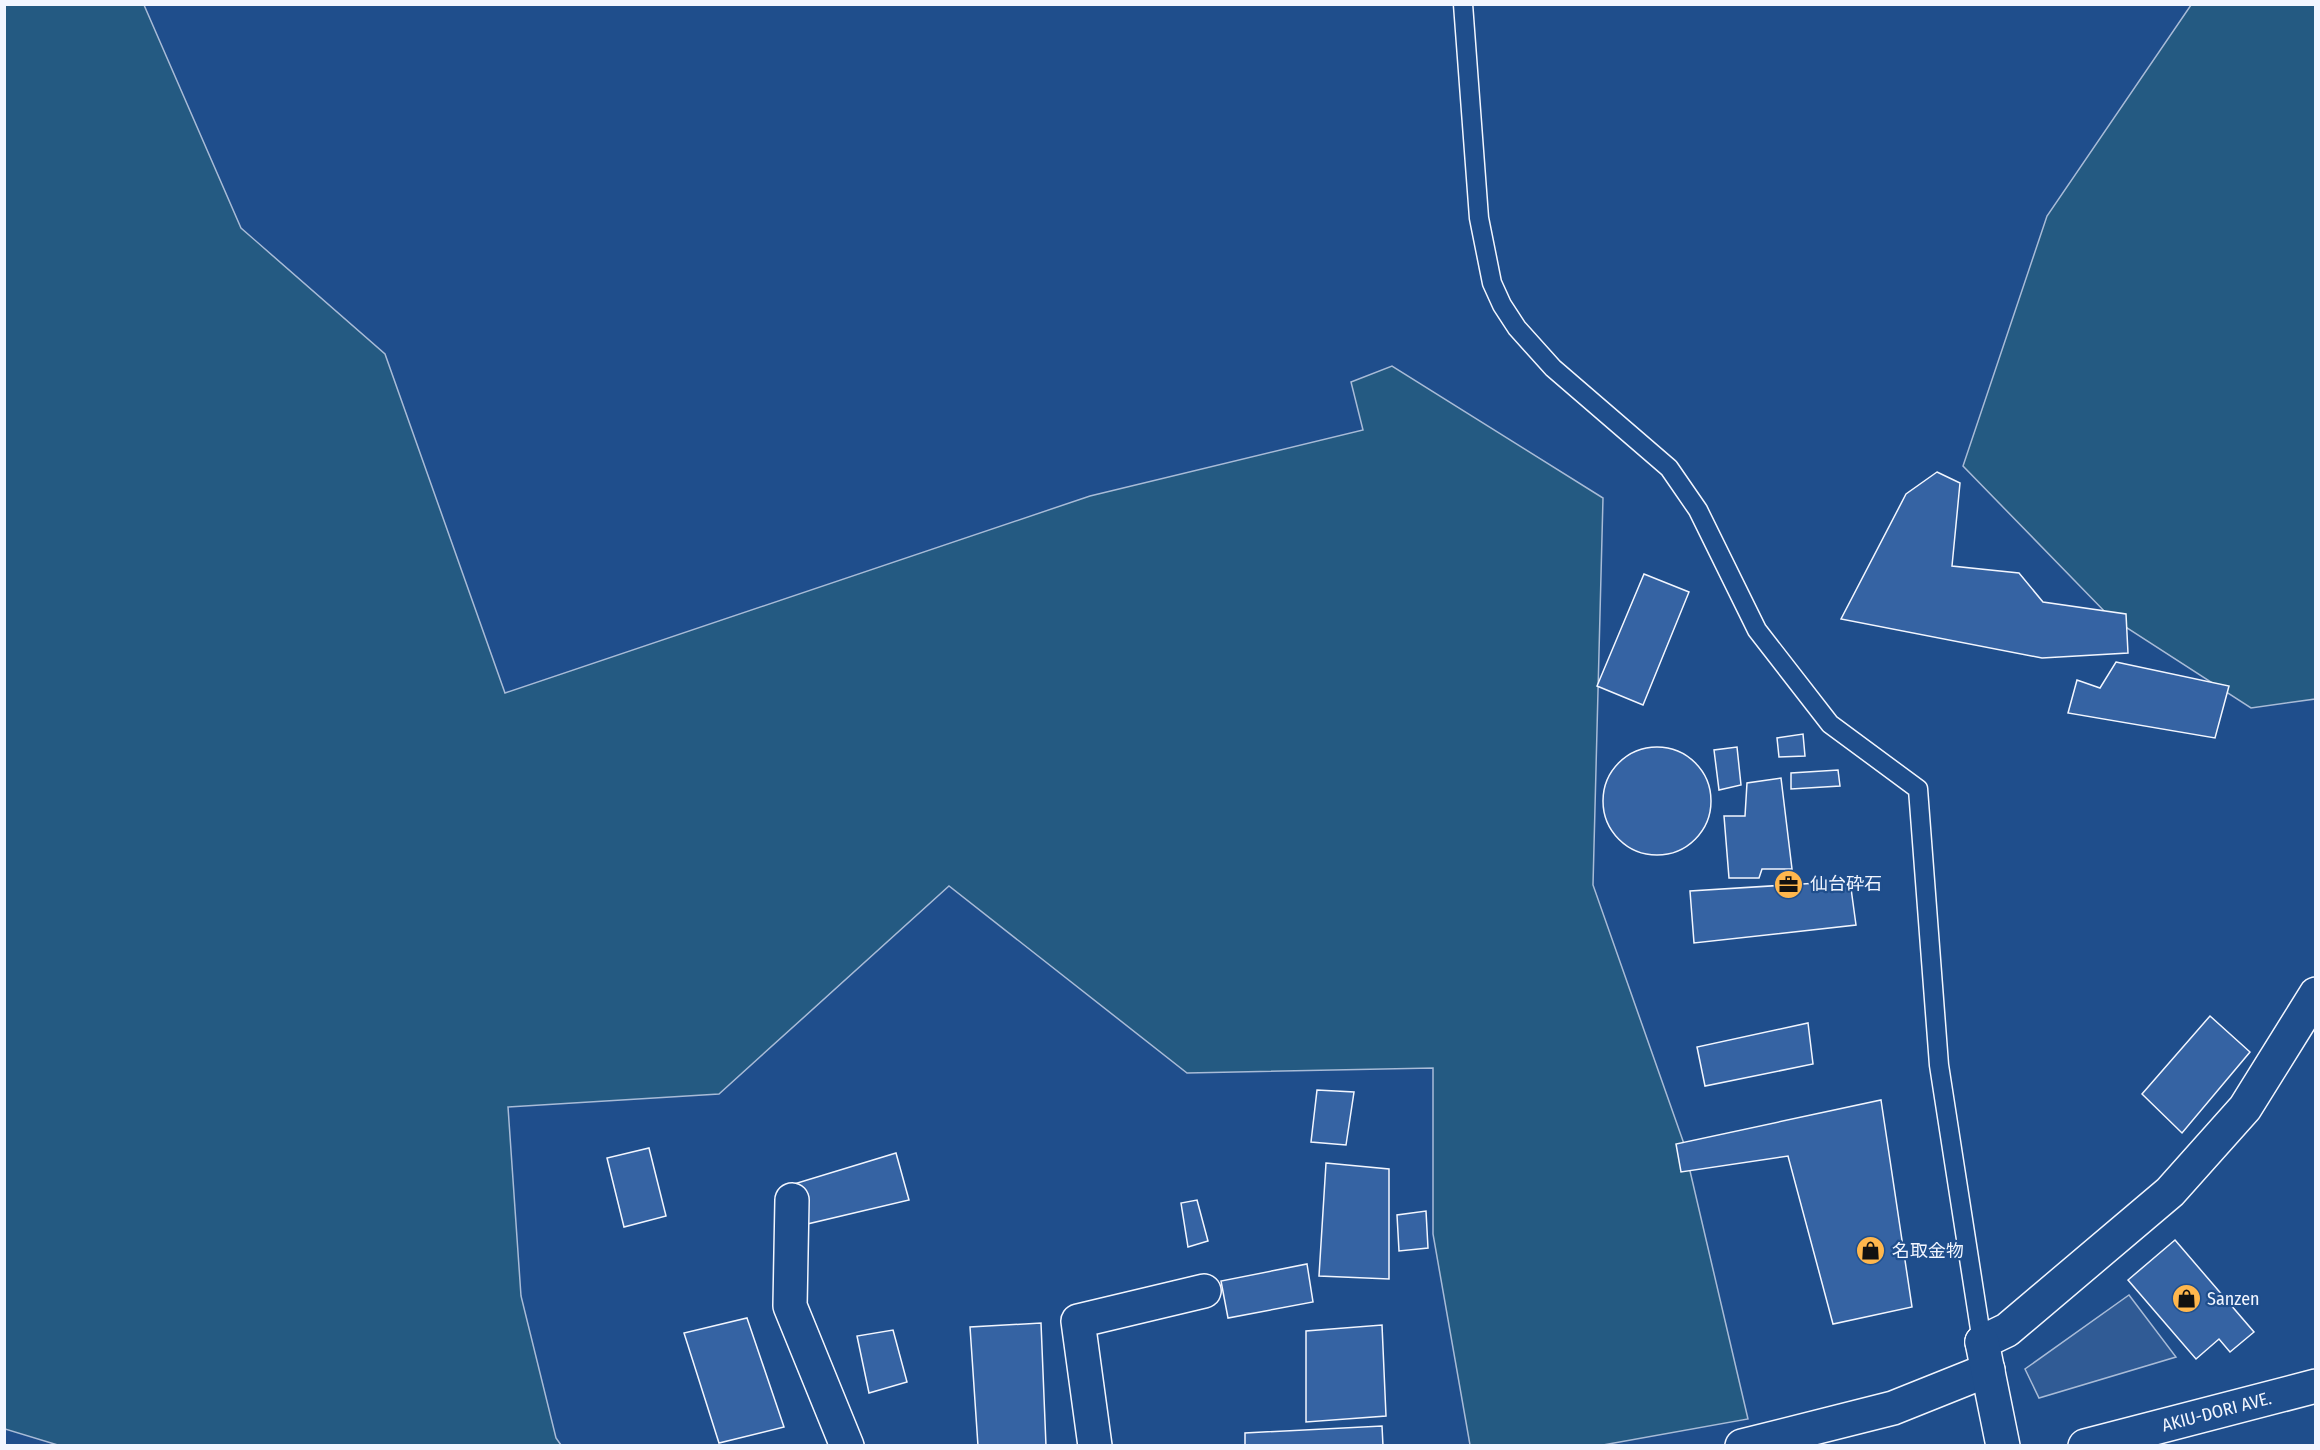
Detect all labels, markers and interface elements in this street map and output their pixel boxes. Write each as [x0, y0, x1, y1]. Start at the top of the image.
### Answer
office icon: 仙台砕石 [1773, 868, 1805, 900]
place label: 仙台砕石 [1810, 873, 1882, 895]
shop icon: 名取金物 [1855, 1235, 1887, 1267]
place label: 名取金物 [1892, 1240, 1964, 1262]
shop icon: Sanzen [2170, 1283, 2202, 1315]
place label: Sanzen [2207, 1288, 2260, 1310]
street label: AKIU-DORI AVE. [2160, 1387, 2274, 1437]

